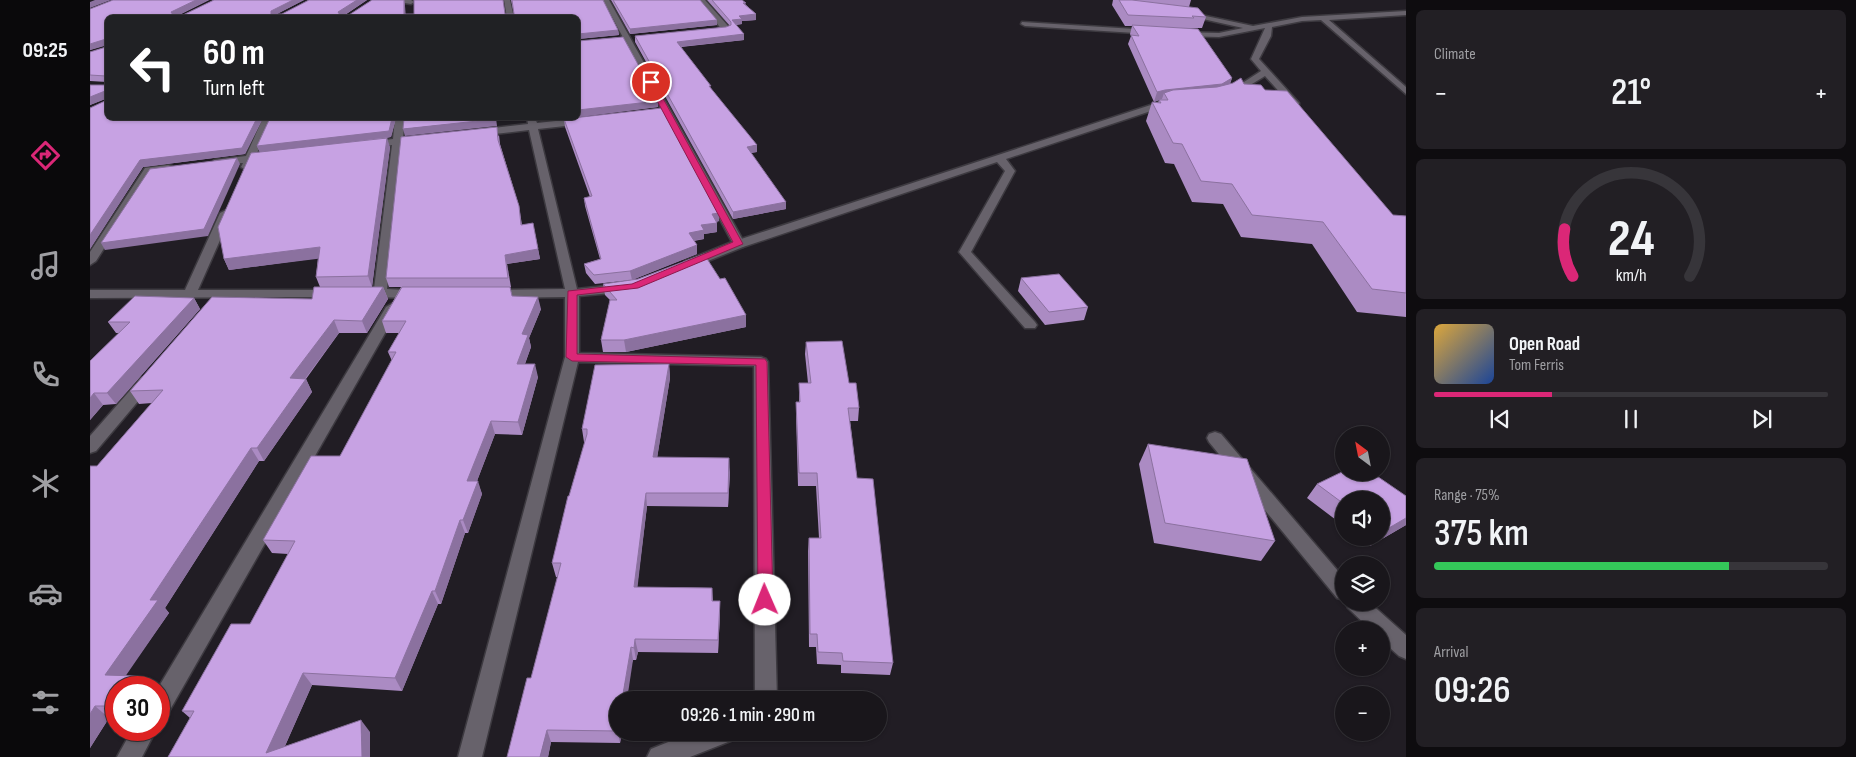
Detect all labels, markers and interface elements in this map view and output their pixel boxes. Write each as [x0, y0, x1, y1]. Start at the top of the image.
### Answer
text: 60 m [203, 32, 265, 75]
icon: left [120, 35, 185, 100]
text: 09:25 [22, 37, 68, 64]
text: Climate [1434, 45, 1476, 64]
pin [630, 61, 672, 103]
icon: arrive [637, 68, 665, 96]
text: 21° [1611, 70, 1651, 115]
text: Turn left [203, 75, 265, 102]
text: − [1434, 77, 1448, 110]
text: + [1814, 77, 1828, 110]
icon: directions [28, 138, 63, 173]
text: 24 [1608, 208, 1654, 271]
icon: music [28, 248, 63, 283]
text: km/h [1616, 265, 1646, 286]
text: Open Road [1509, 333, 1580, 356]
text: Tom Ferris [1509, 356, 1564, 375]
icon: phone [28, 357, 63, 392]
icon: previous [1486, 405, 1514, 433]
icon: pause [1617, 405, 1645, 433]
icon: next [1748, 405, 1776, 433]
north arrow [1335, 426, 1390, 481]
map controls [1335, 426, 1390, 741]
icon: climate [28, 466, 63, 501]
text: Range · 75% [1434, 486, 1500, 505]
button: sound [1335, 491, 1390, 546]
text: 375 km [1434, 511, 1529, 556]
button: layers [1335, 556, 1390, 611]
position arrow [738, 573, 790, 625]
icon: car [28, 576, 63, 611]
button: + [1335, 621, 1390, 676]
text: Arrival [1434, 643, 1468, 662]
text: 09:26 [1434, 668, 1511, 713]
speed limit sign: 30 [105, 676, 170, 741]
icon: filters [28, 685, 63, 720]
button: − [1335, 686, 1390, 741]
text: 09:26 · 1 min · 290 m [681, 704, 815, 727]

